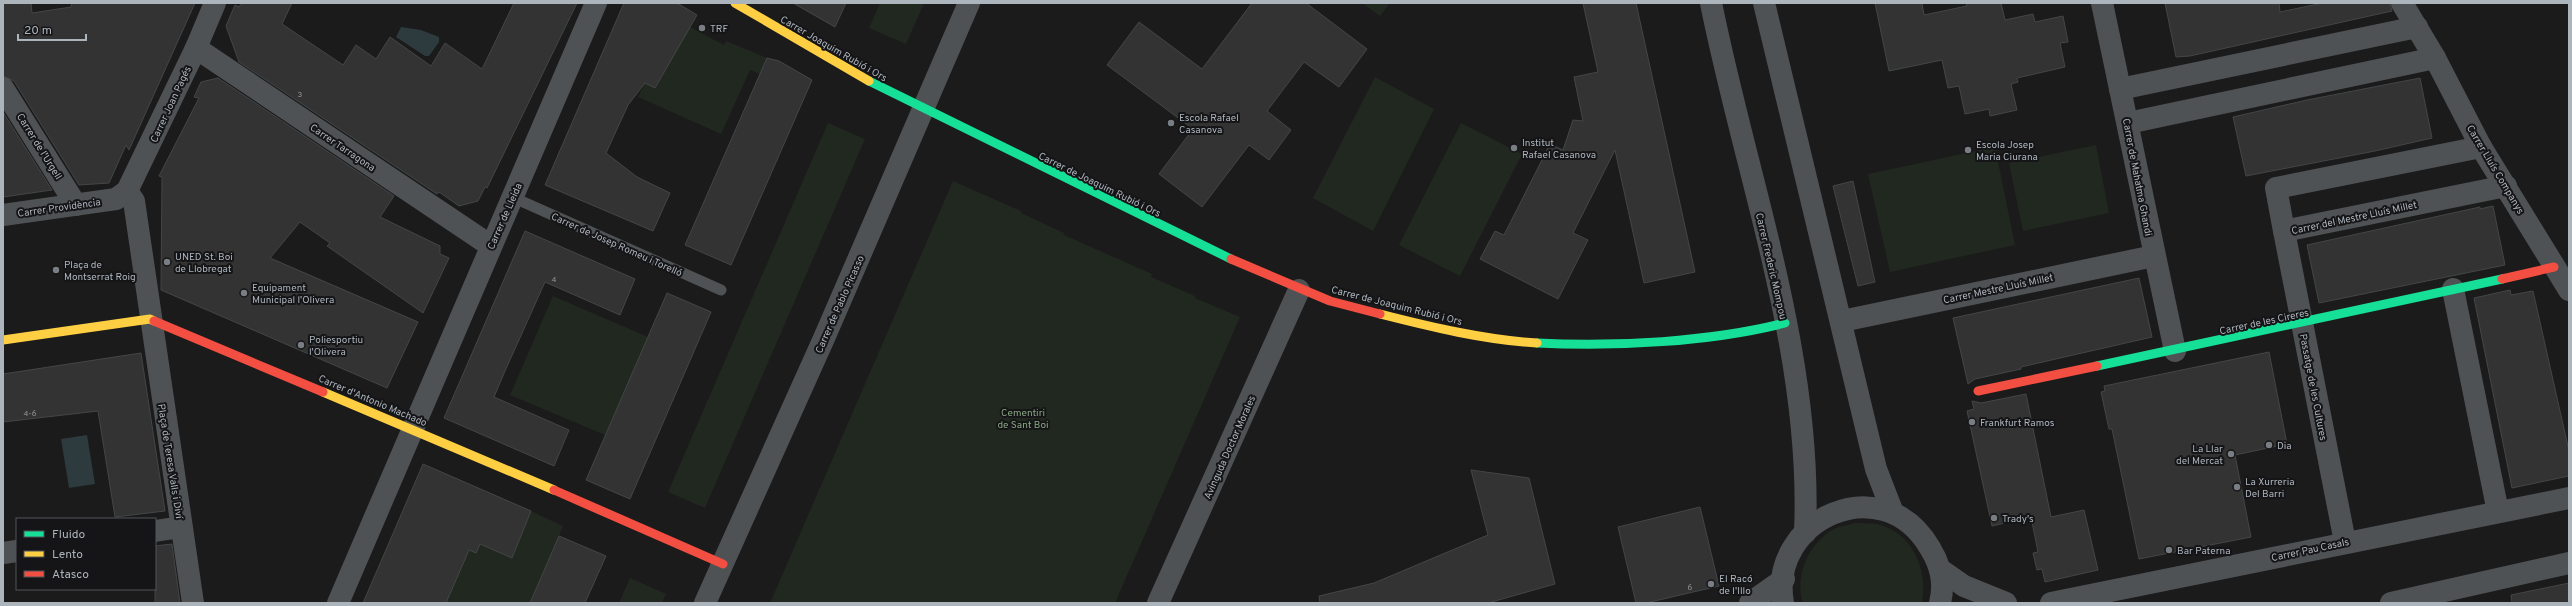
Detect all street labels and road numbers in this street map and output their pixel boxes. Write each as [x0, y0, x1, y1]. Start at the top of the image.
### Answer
street label: Carrer Joaquim Rubió i Ors [778, 13, 889, 85]
street label: Carrer Joan Pagés [148, 64, 195, 145]
street label: Carrer de l'Urgell [13, 111, 64, 182]
street label: Carrer de Mahatma Ghandi [2119, 117, 2154, 237]
street label: Carrer Tarragona [307, 122, 377, 175]
street label: Carrer Lluís Companys [2463, 123, 2527, 217]
street label: Carrer de Joaquim Rubió i Ors [1036, 150, 1163, 221]
street label: Carrer de Lleida [485, 181, 526, 252]
street label: Carrer Providència [17, 196, 102, 221]
street label: Carrer del Mestre Lluís Millet [2290, 199, 2418, 238]
street label: Carrer de Josep Romeu i Torelló [549, 211, 684, 280]
street label: Carrer Frederic Mompou [1752, 212, 1789, 321]
street label: Carrer de Pablo Picasso [813, 253, 868, 356]
street label: Carrer Mestre Lluís Millet [1942, 271, 2055, 307]
street label: Carrer de Joaquim Rubió i Ors [1330, 284, 1464, 329]
street label: Carrer de les Cireres [2218, 307, 2311, 338]
street label: Passatge de les Cultures [2296, 333, 2329, 442]
street label: Carrer d'Antonio Machado [316, 373, 429, 430]
street label: Avinguda Doctor Morales [1202, 393, 1259, 501]
street label: Plaça de Teresa Valls i Diví [154, 403, 185, 521]
street label: Carrer Pau Casals [2270, 536, 2351, 565]

